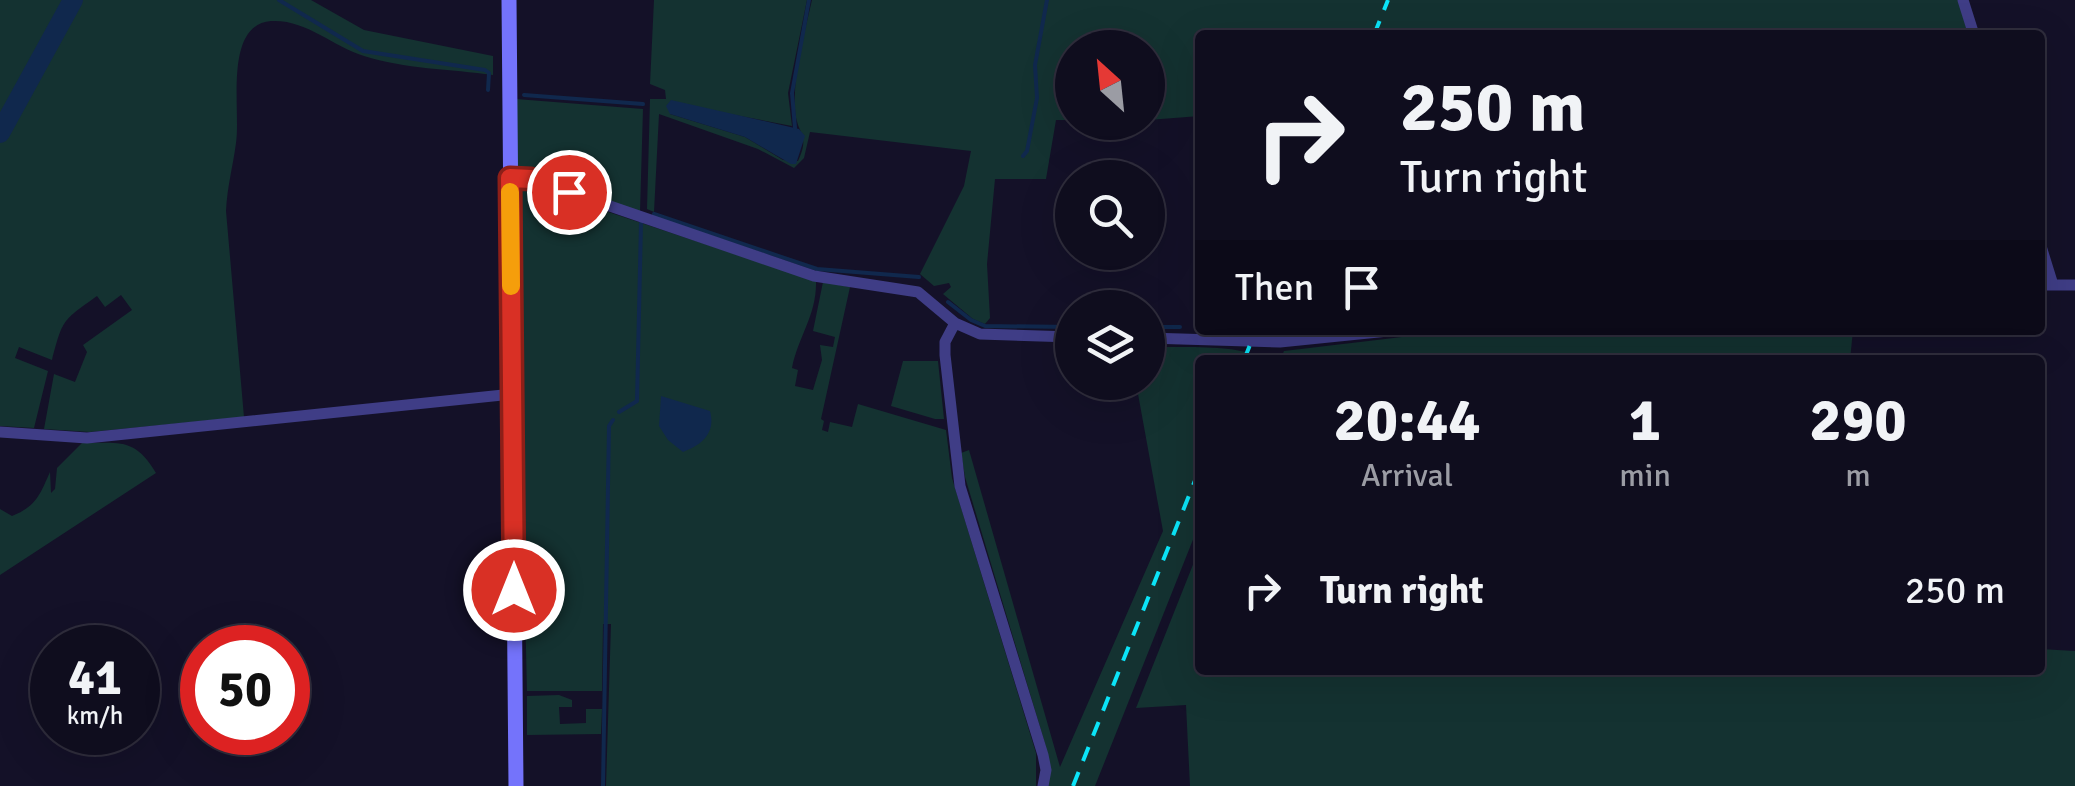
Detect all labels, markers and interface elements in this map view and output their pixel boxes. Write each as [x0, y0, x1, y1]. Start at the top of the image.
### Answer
north arrow [1055, 30, 1165, 140]
map controls [1055, 30, 1165, 400]
text: 250 m [1400, 64, 1585, 150]
icon: right [1235, 70, 1365, 200]
pin [527, 150, 612, 235]
text: Turn right [1400, 150, 1588, 205]
button: search [1055, 160, 1165, 270]
icon: arrive [542, 165, 597, 220]
icon: arrive [1334, 260, 1389, 315]
text: Then [1235, 264, 1314, 311]
button: layers [1055, 290, 1165, 400]
text: 20:44 [1333, 384, 1481, 458]
text: 1 [1629, 384, 1661, 458]
text: 290 [1809, 384, 1907, 458]
text: Arrival [1361, 456, 1453, 495]
text: min [1619, 456, 1671, 495]
text: m [1845, 456, 1871, 495]
position arrow [462, 538, 566, 642]
icon: right [1235, 563, 1290, 618]
text: Turn right [1320, 567, 1484, 614]
text: 250 m [1905, 567, 2005, 614]
speed limit sign: 50 [180, 625, 310, 755]
text: 41 [68, 647, 122, 709]
text: km/h [67, 700, 123, 731]

